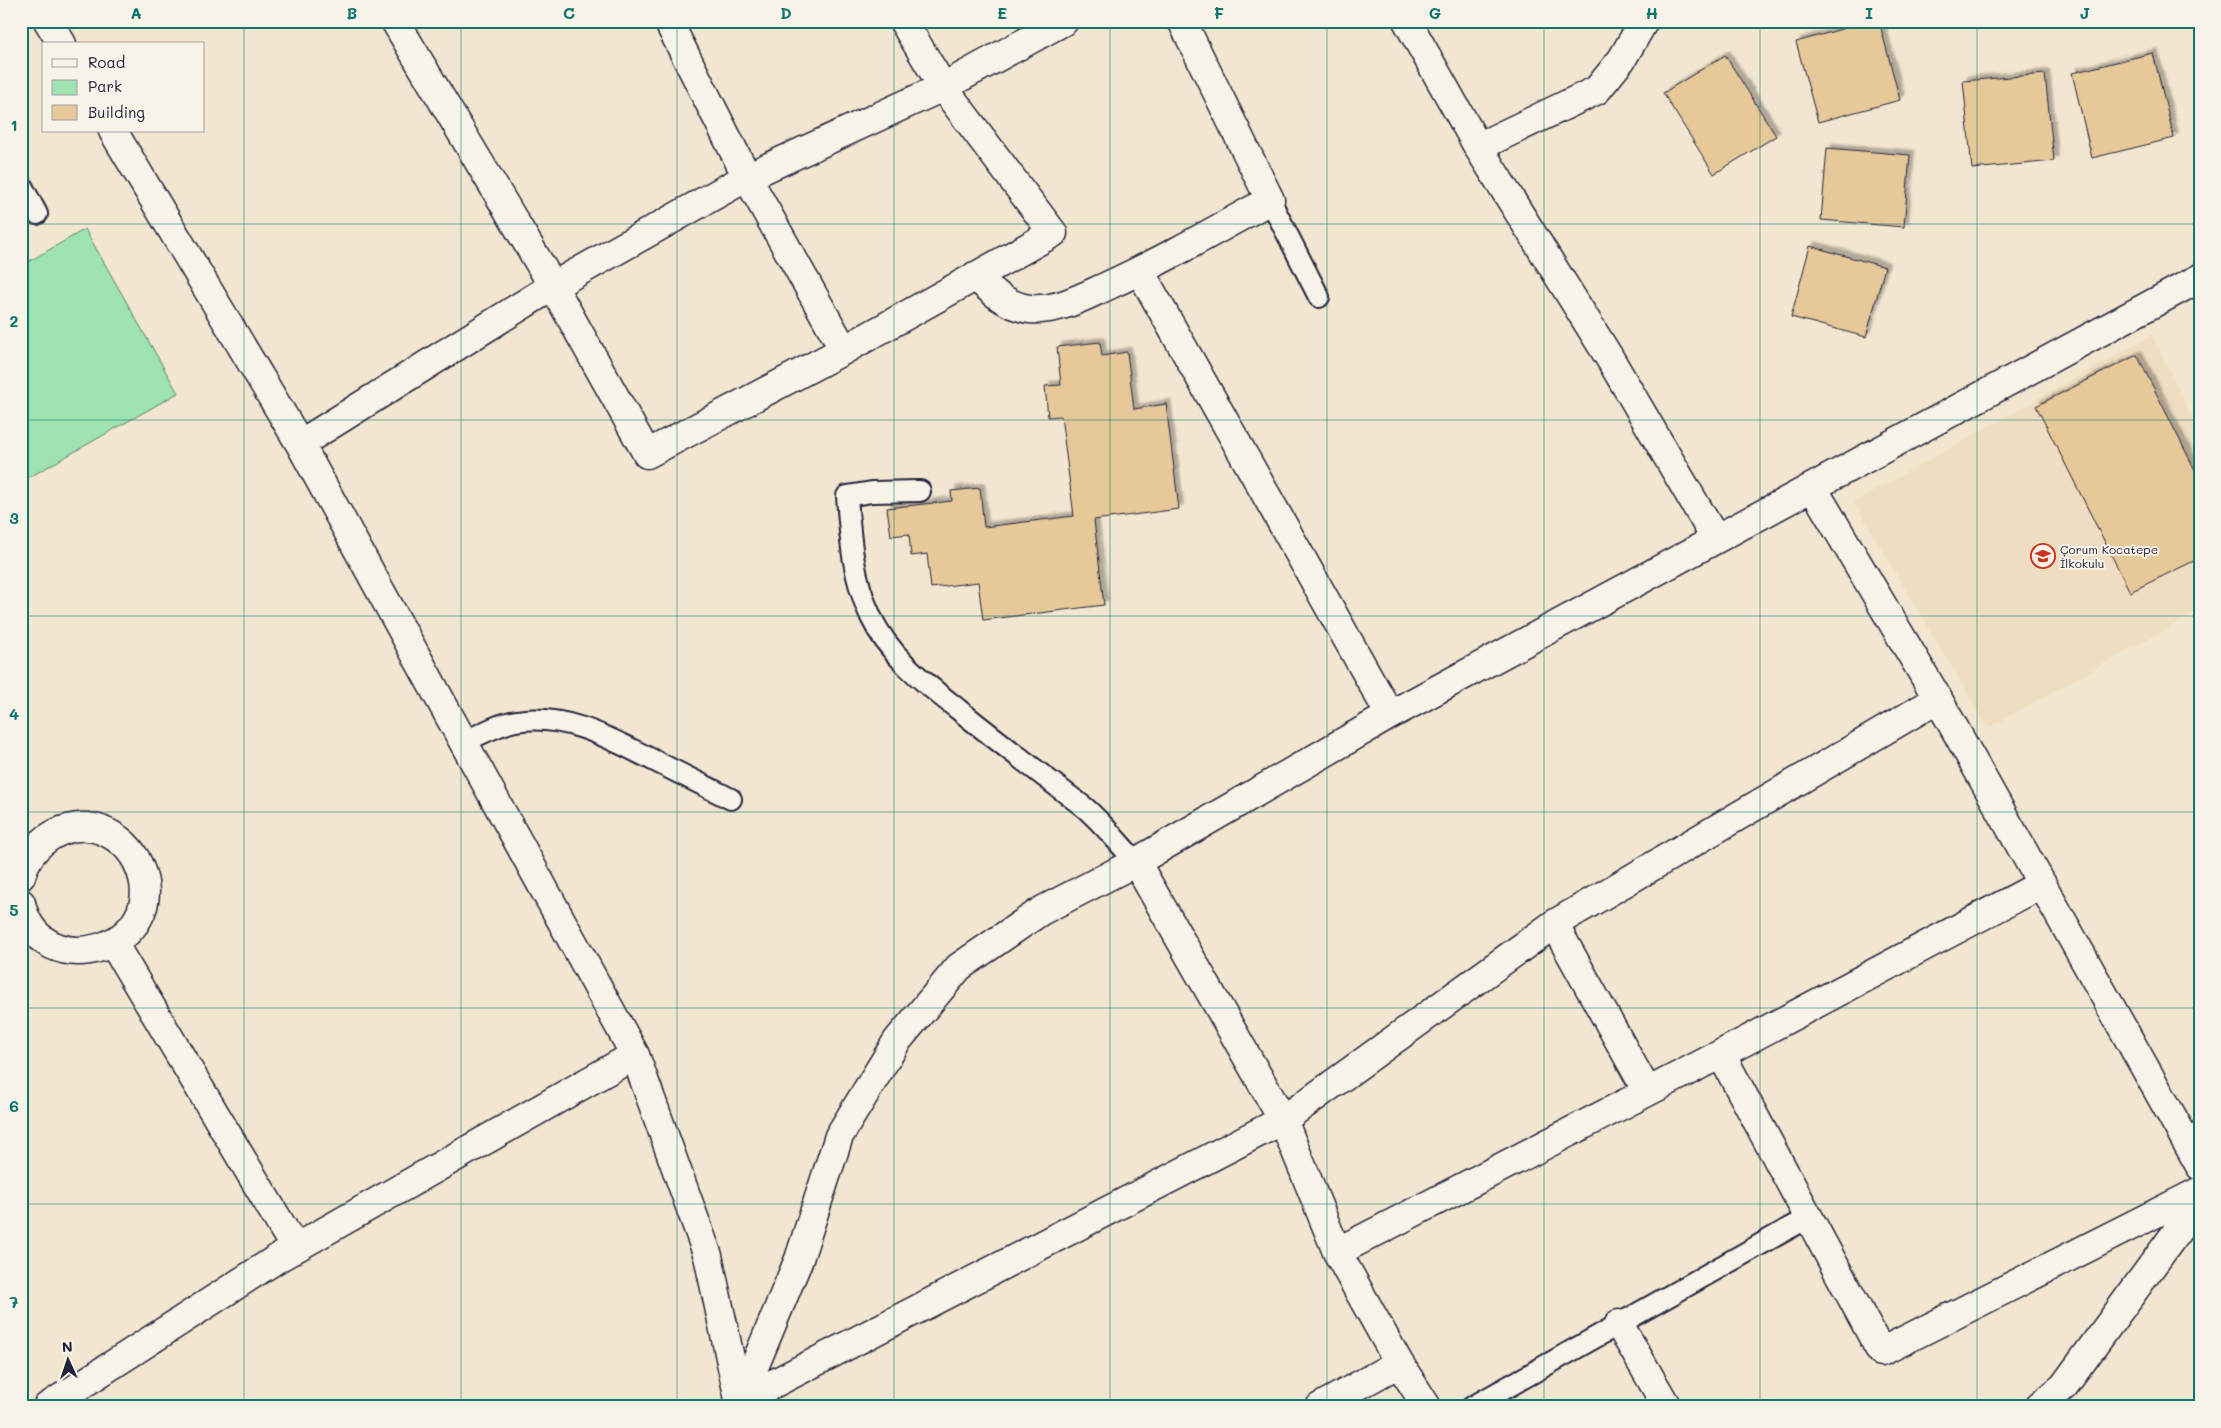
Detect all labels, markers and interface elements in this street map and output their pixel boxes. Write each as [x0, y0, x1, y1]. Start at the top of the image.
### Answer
text: A [130, 2, 142, 23]
text: B [347, 2, 357, 23]
text: C [563, 2, 575, 23]
text: D [780, 2, 792, 23]
text: E [997, 2, 1007, 23]
text: F [1214, 2, 1224, 23]
text: G [1429, 2, 1441, 23]
text: H [1646, 2, 1658, 23]
text: I [1865, 2, 1873, 23]
text: J [2080, 2, 2090, 23]
legend [42, 42, 205, 132]
text: Road [88, 52, 125, 72]
text: Park [88, 76, 122, 96]
text: Building [88, 102, 145, 122]
text: 1 [10, 114, 18, 135]
text: 2 [10, 310, 19, 331]
text: 3 [9, 507, 19, 528]
place label: Çorum Kocatepe İlkokulu [2060, 541, 2158, 571]
school or university icon: Çorum Kocatepe İlkokulu [2030, 543, 2056, 569]
text: 4 [9, 703, 19, 724]
text: 5 [9, 899, 19, 920]
text: 6 [9, 1095, 19, 1116]
text: 7 [10, 1291, 19, 1312]
north arrow [42, 1336, 92, 1386]
text: N [61, 1337, 73, 1356]

